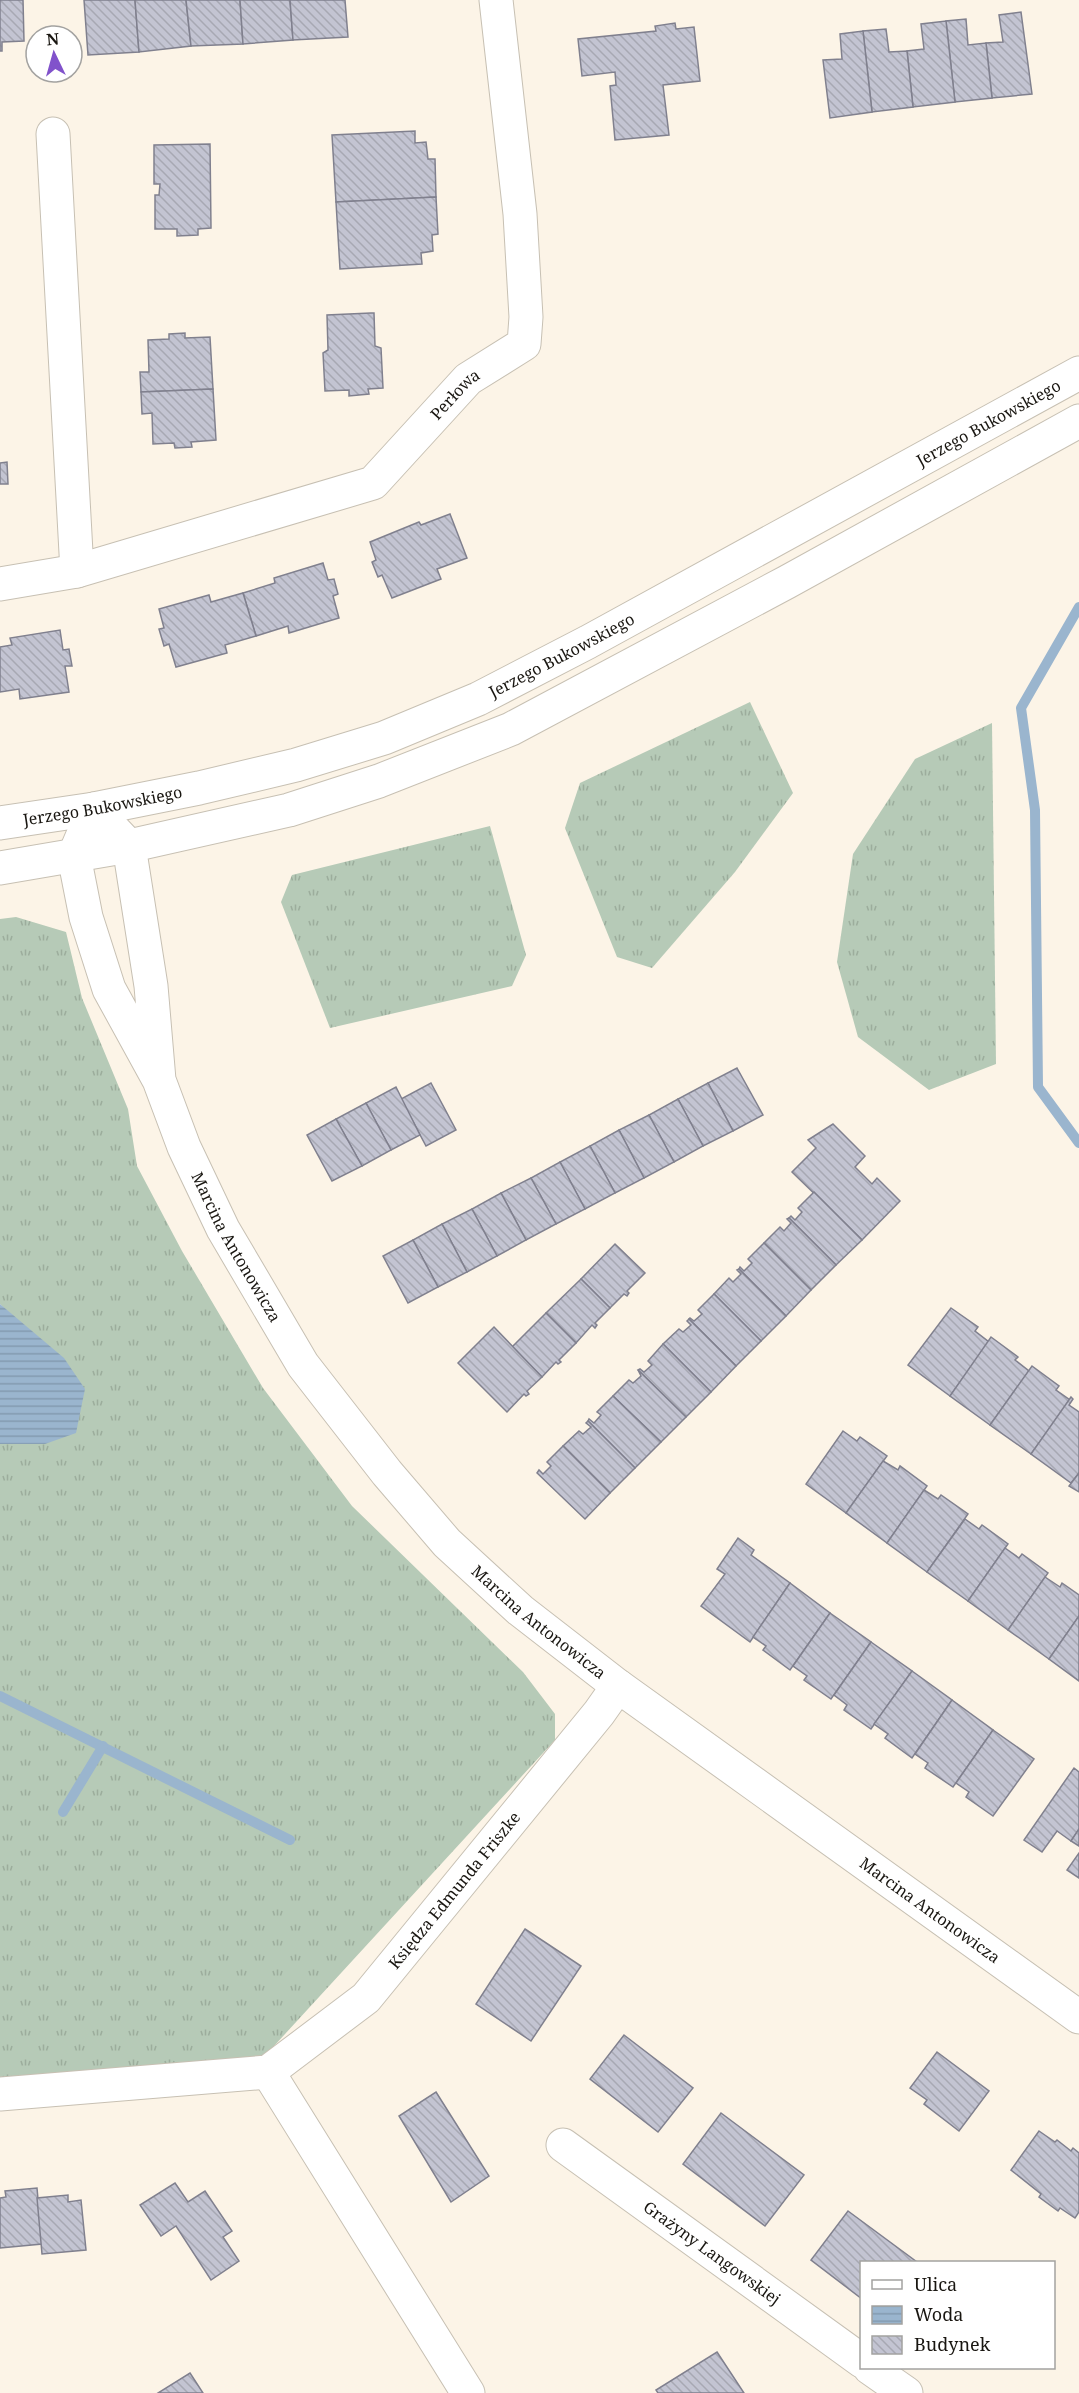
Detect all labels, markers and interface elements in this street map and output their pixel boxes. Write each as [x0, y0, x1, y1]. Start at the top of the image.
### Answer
north arrow [24, 24, 84, 84]
text: N [45, 28, 60, 51]
street label: Perłowa [425, 363, 484, 424]
street label: Jerzego Bukowskiego [911, 374, 1064, 472]
street label: Jerzego Bukowskiego [484, 608, 638, 703]
street label: Jerzego Bukowskiego [20, 781, 184, 831]
street label: Marcina Antonowicza [186, 1168, 286, 1326]
street label: Marcina Antonowicza [467, 1560, 611, 1684]
street label: Księdza Edmunda Friszke [383, 1807, 525, 1973]
street label: Marcina Antonowicza [855, 1852, 1005, 1968]
street label: Grażyny Langowskiej [639, 2196, 785, 2310]
legend [860, 2261, 1055, 2369]
text: Ulica [914, 2272, 957, 2296]
text: Woda [914, 2302, 963, 2326]
text: Budynek [914, 2332, 991, 2356]

